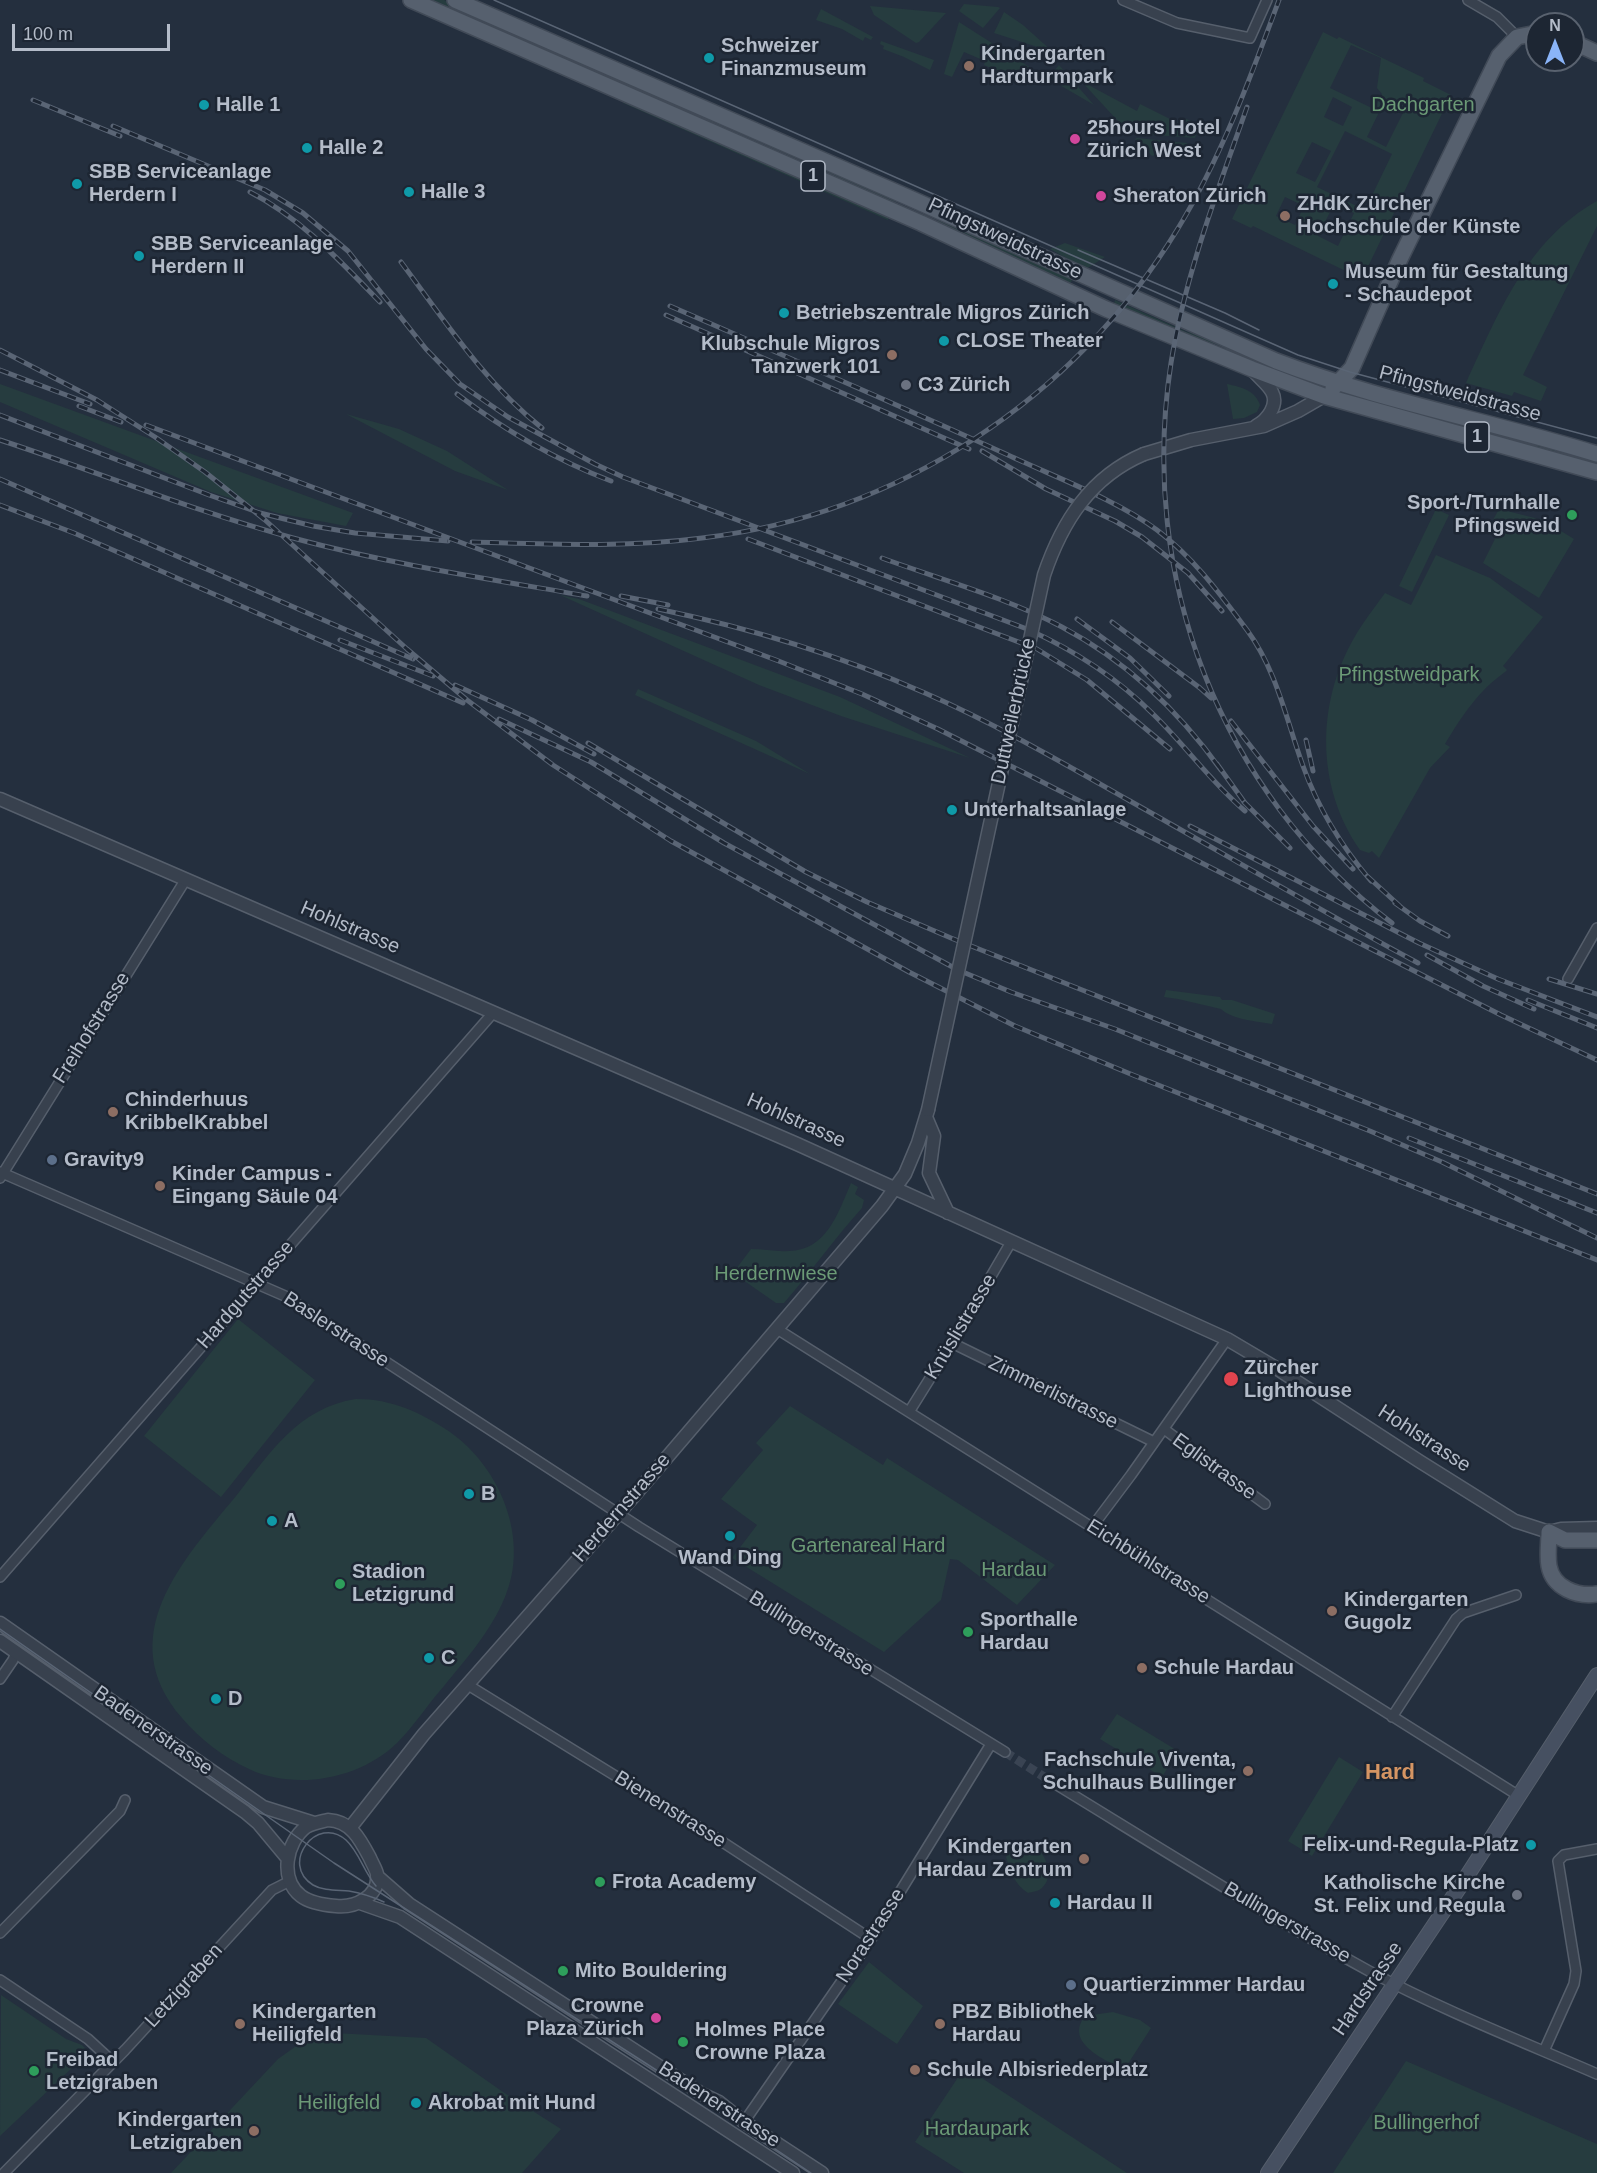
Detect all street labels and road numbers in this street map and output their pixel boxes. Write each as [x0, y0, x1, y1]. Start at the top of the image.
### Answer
road number: 1 [801, 161, 825, 191]
street label: Pfingstweidstrasse [924, 193, 1086, 285]
street label: Pfingstweidstrasse [1376, 361, 1544, 427]
road number: 1 [1465, 422, 1489, 452]
street label: Duttweilerbrücke [987, 636, 1041, 786]
street label: Hohlstrasse [297, 896, 403, 960]
street label: Freihofstrasse [48, 968, 136, 1088]
street label: Hohlstrasse [743, 1089, 849, 1153]
street label: Hardgutstrasse [192, 1236, 300, 1354]
street label: Knüslistrasse [920, 1270, 1002, 1384]
street label: Baslerstrasse [279, 1287, 393, 1373]
street label: Zimmerlistrasse [984, 1351, 1122, 1435]
street label: Hohlstrasse [1373, 1400, 1475, 1478]
street label: Eglistrasse [1167, 1429, 1261, 1505]
street label: Herdernstrasse [568, 1449, 676, 1567]
street label: Eichbühlstrasse [1082, 1514, 1214, 1610]
street label: Bullingerstrasse [744, 1586, 878, 1682]
street label: Badenerstrasse [89, 1681, 217, 1781]
street label: Bienenstrasse [610, 1766, 730, 1854]
street label: Bullingerstrasse [1219, 1877, 1355, 1969]
street label: Norastrasse [832, 1884, 910, 1988]
street label: Hardstrasse [1328, 1938, 1408, 2040]
street label: Letzigraben [140, 1939, 228, 2033]
street label: Badenerstrasse [654, 2057, 784, 2153]

